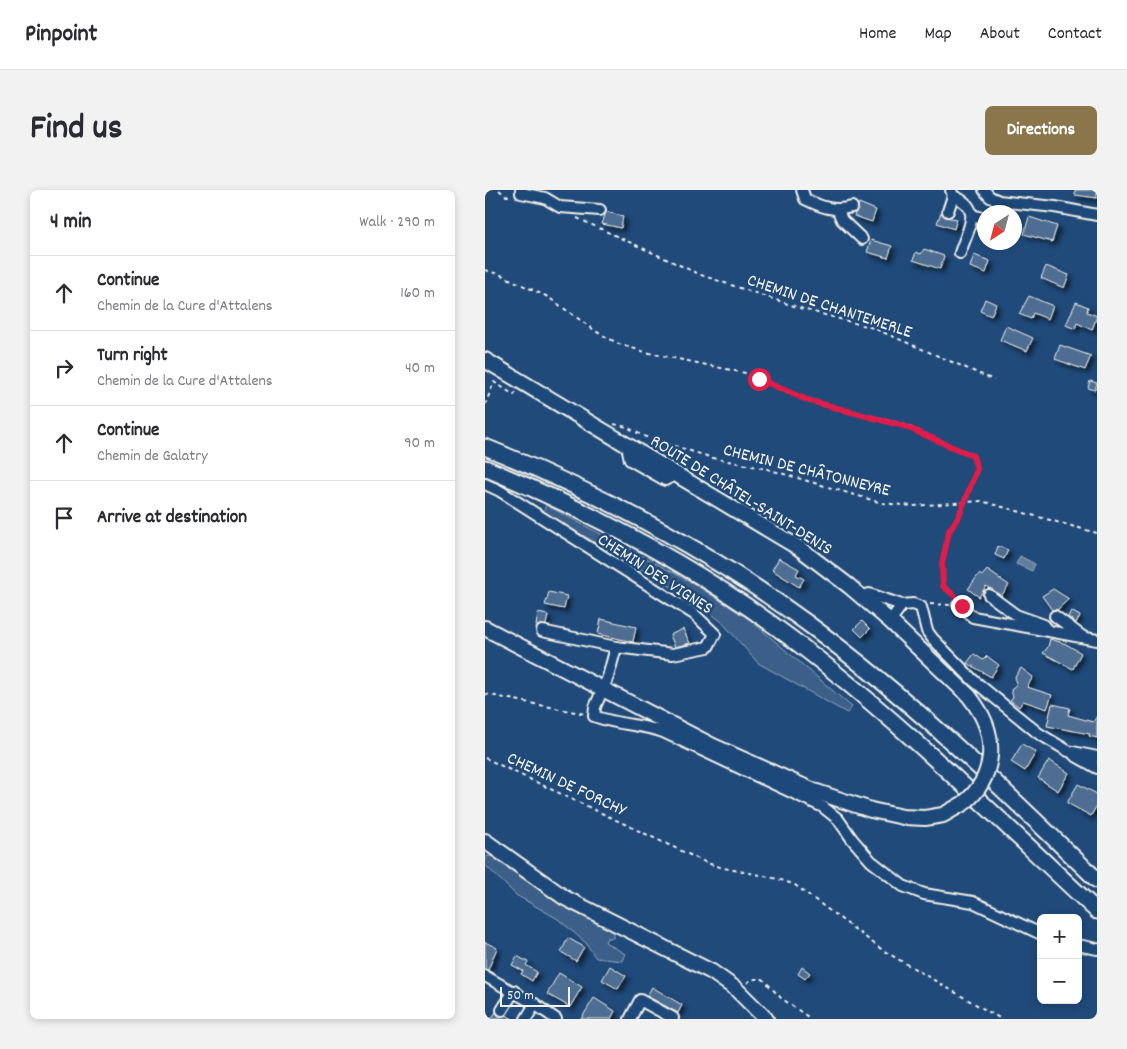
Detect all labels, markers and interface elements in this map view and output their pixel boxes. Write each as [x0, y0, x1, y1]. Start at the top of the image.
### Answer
text: Pinpoint [25, 18, 97, 52]
text: Home [859, 22, 896, 47]
text: Map [924, 22, 952, 47]
text: About [980, 22, 1020, 47]
text: Contact [1048, 22, 1102, 47]
text: Find us [30, 105, 122, 155]
button: Directions [985, 106, 1097, 155]
north arrow [977, 205, 1022, 250]
text: 4 min [50, 208, 92, 238]
text: Walk · 290 m [359, 211, 435, 234]
text: Continue [97, 268, 159, 295]
street label: CHEMIN DE CHANTEMERLE [743, 269, 915, 346]
icon: ahead [50, 279, 78, 307]
text: 160 m [400, 282, 435, 305]
text: Chemin de la Cure d'Attalens [97, 295, 273, 318]
text: Turn right [97, 343, 168, 370]
icon: right [50, 354, 78, 382]
text: 40 m [405, 357, 435, 380]
route start [748, 368, 771, 391]
text: Chemin de la Cure d'Attalens [97, 370, 273, 393]
text: Continue [97, 418, 159, 445]
icon: ahead [50, 429, 78, 457]
street label: ROUTE DE CHÂTEL-SAINT-DENIS [645, 430, 837, 563]
text: 90 m [404, 432, 435, 455]
street label: CHEMIN DE CHÂTONNEYRE [720, 439, 893, 504]
text: Chemin de Galatry [97, 445, 208, 468]
icon: arrive [50, 504, 78, 532]
text: Arrive at destination [97, 505, 247, 532]
street label: CHEMIN DES VIGNES [592, 528, 717, 622]
route end [951, 595, 974, 618]
street label: CHEMIN DE FORCHY [502, 747, 631, 824]
map controls [1037, 914, 1082, 1004]
button: + [1037, 914, 1082, 959]
button: − [1037, 959, 1082, 1004]
scale bar [500, 984, 570, 1007]
text: 50 m [507, 986, 534, 1006]

